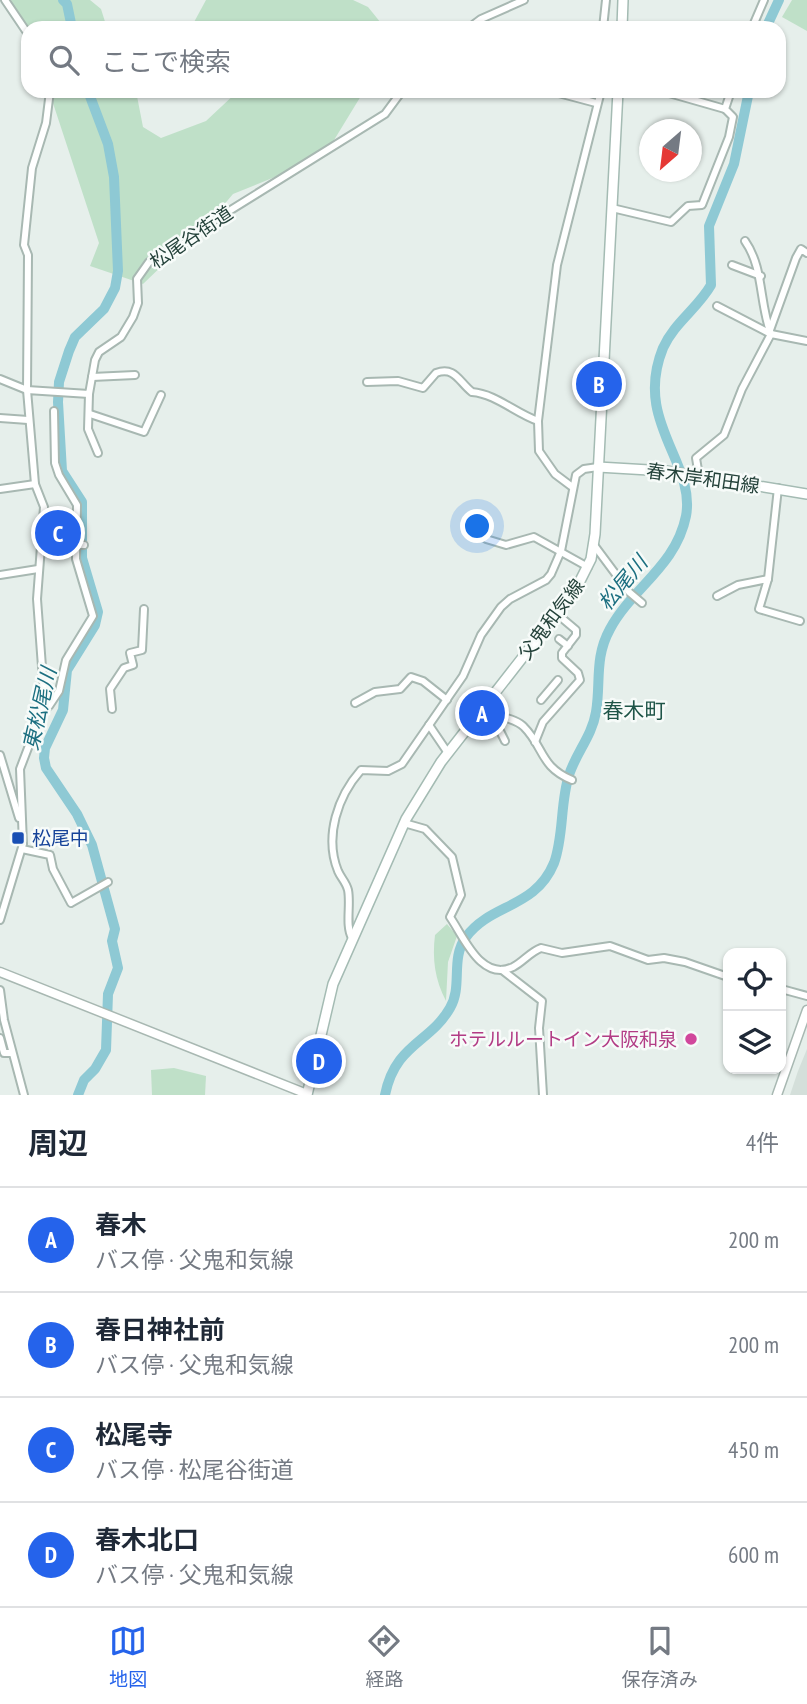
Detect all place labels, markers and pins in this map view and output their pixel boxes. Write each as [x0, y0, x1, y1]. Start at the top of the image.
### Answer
pin: B [576, 358, 622, 410]
pin: C [35, 507, 81, 559]
pin: A [459, 687, 505, 739]
place label: 松尾中 [32, 826, 89, 850]
marker: 松尾中 [10, 830, 26, 846]
place label: ホテルルートイン大阪和泉 [449, 1027, 677, 1051]
marker: ホテルルートイン大阪和泉 [683, 1031, 699, 1047]
pin: D [296, 1035, 342, 1087]

